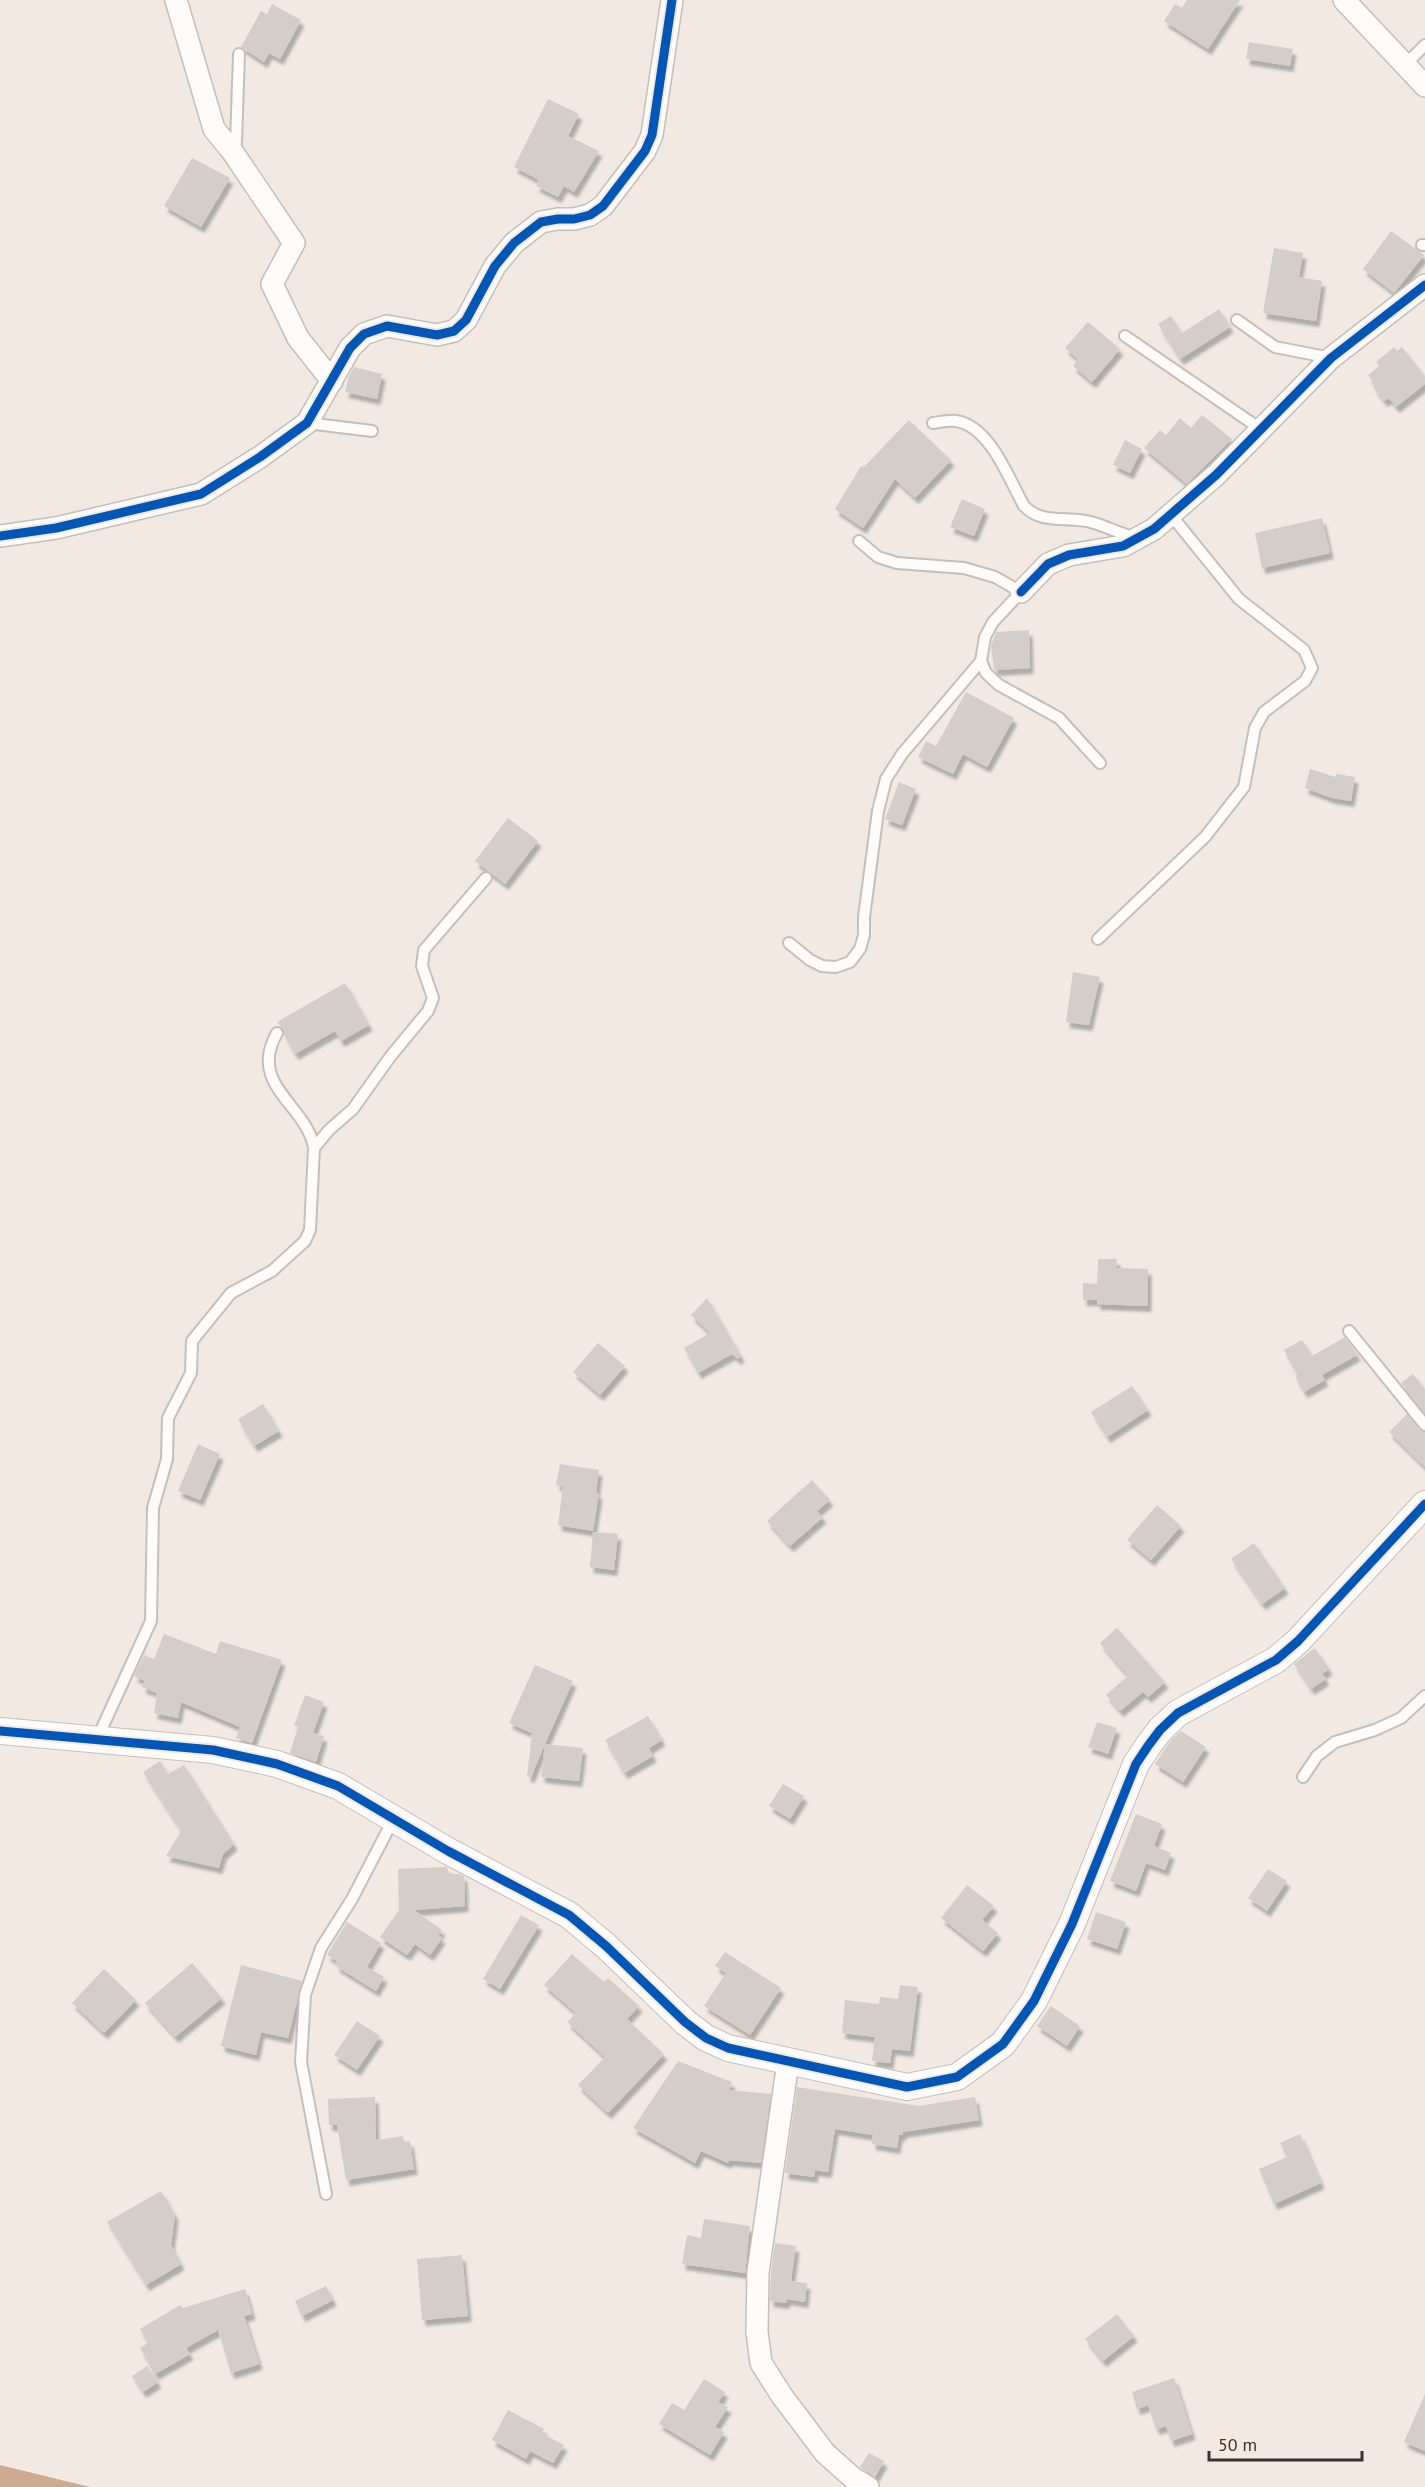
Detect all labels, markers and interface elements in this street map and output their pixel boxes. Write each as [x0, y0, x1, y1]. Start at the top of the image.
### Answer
scale bar [1209, 2424, 1362, 2462]
text: 50 m [1218, 2433, 1257, 2456]

